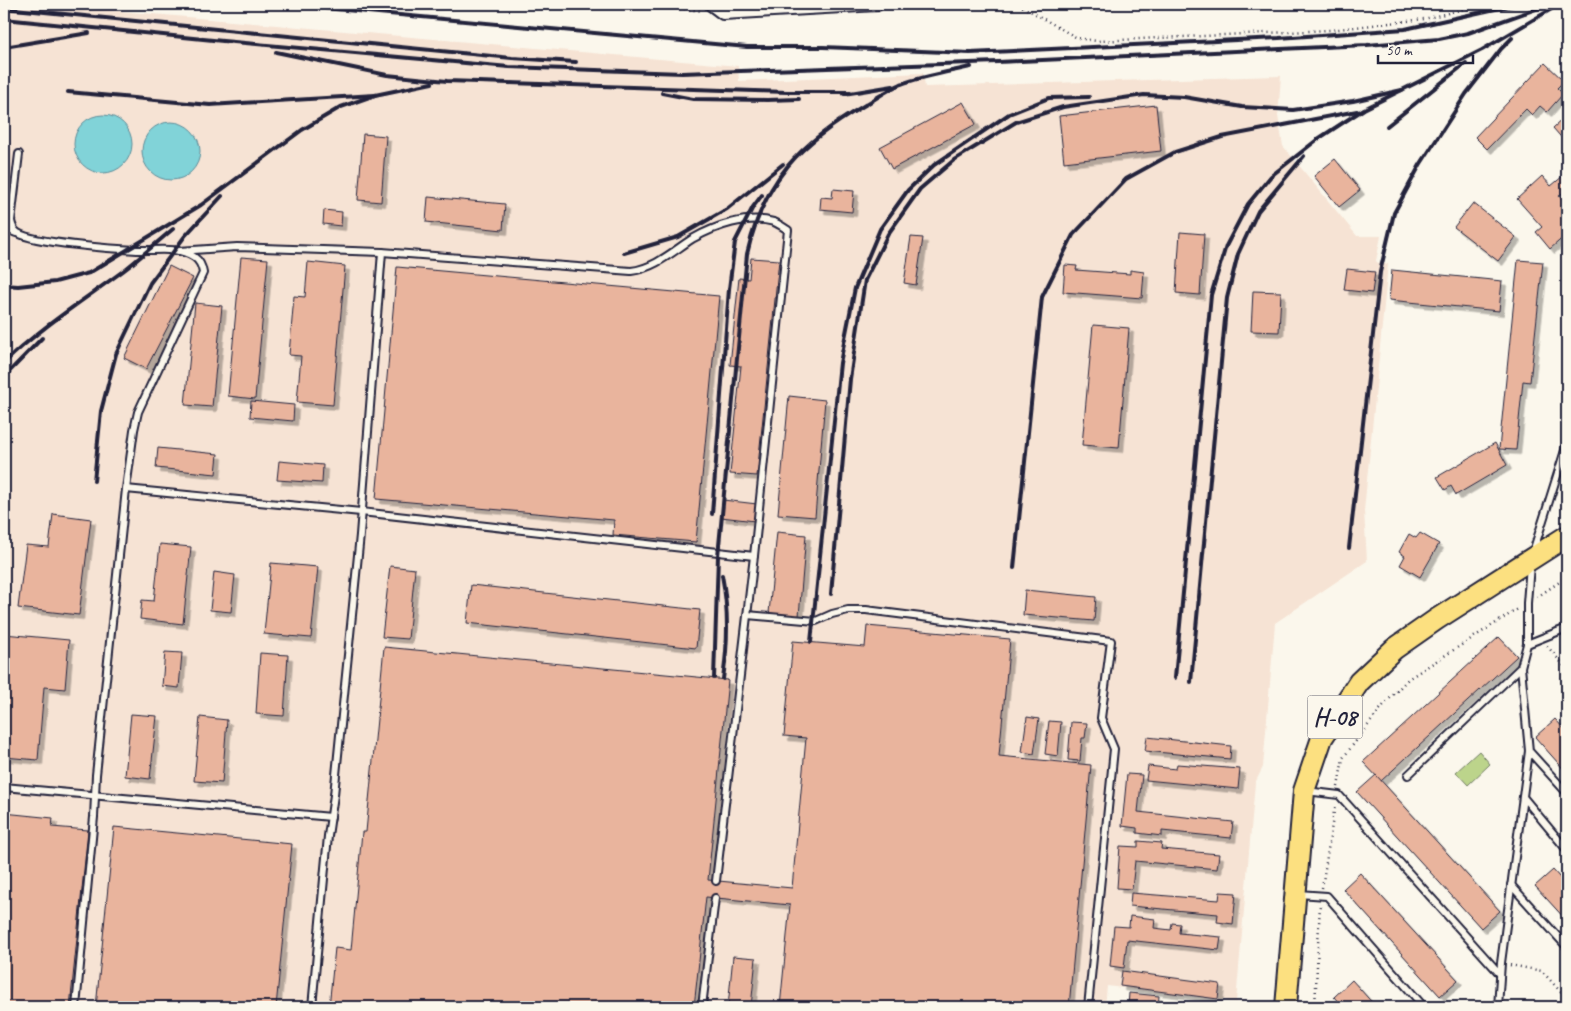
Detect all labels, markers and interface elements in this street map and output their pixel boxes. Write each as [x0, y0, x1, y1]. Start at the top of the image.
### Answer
scale bar [1378, 32, 1474, 64]
text: 50 m [1386, 41, 1413, 60]
road number: Н-08 [1308, 696, 1362, 739]

